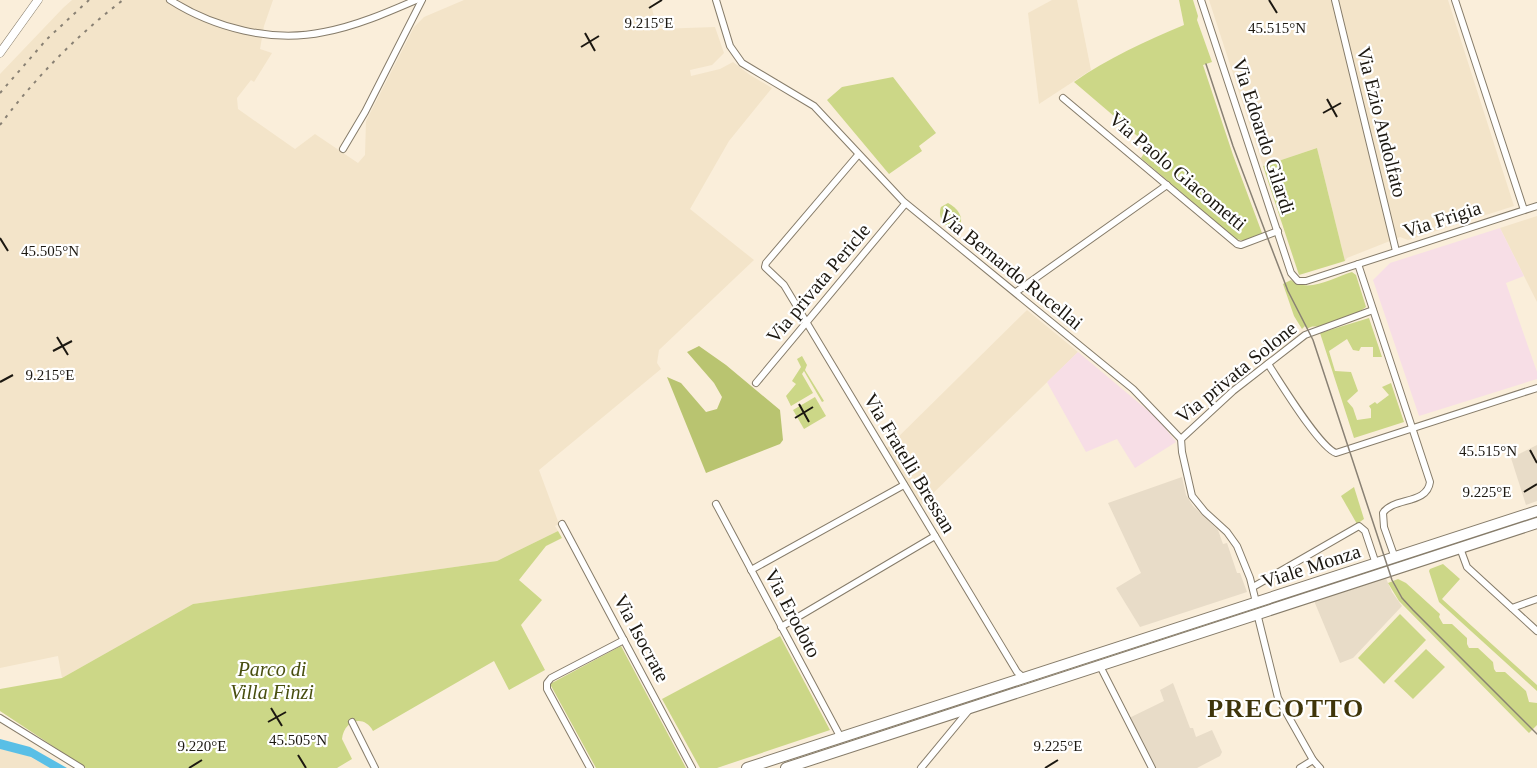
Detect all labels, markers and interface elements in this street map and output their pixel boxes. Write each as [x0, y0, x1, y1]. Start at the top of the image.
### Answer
text: 9.215°E [625, 15, 673, 31]
text: 45.515°N [1248, 20, 1306, 36]
street label: Via Ezio Andolfato [1353, 44, 1411, 200]
street label: Via Edoardo Gilardi [1228, 56, 1300, 217]
street label: Via Paolo Giacometti [1105, 107, 1251, 235]
street label: Via Frigia [1400, 196, 1484, 243]
street label: Via Bernardo Rucellai [935, 204, 1088, 334]
street label: Via privata Pericle [762, 219, 875, 348]
text: 45.505°N [21, 243, 79, 259]
street label: Via privata Solone [1171, 317, 1301, 428]
text: 9.215°E [26, 367, 74, 383]
street label: Via Fratelli Bressan [860, 389, 960, 537]
text: 45.515°N [1459, 443, 1517, 459]
text: 9.225°E [1463, 484, 1511, 500]
street label: Viale Monza [1259, 540, 1363, 592]
street label: Via Erodoto [760, 565, 826, 661]
street label: Via Isocrate [610, 590, 674, 686]
park label: Parco di Villa Finzi [230, 658, 314, 703]
district label: PRECOTTO [1207, 694, 1365, 723]
text: 45.505°N [269, 732, 327, 748]
text: 9.220°E [178, 738, 226, 754]
text: 9.225°E [1034, 738, 1082, 754]

